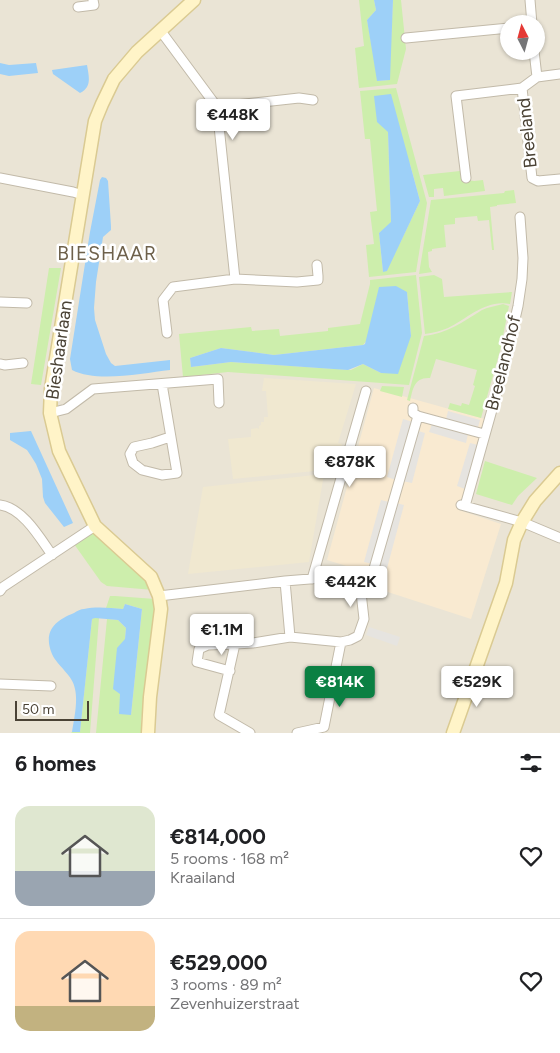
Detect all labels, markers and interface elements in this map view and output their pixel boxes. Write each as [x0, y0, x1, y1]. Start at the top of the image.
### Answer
north arrow [500, 15, 545, 60]
map controls [500, 15, 545, 60]
street label: Breeland [512, 97, 542, 169]
pin: €448K [198, 98, 268, 141]
text: €448K [207, 105, 259, 124]
district label: BIESHAAR [57, 242, 157, 265]
street label: Bieshaarlaan [41, 299, 77, 401]
street label: Breelandhof [481, 313, 526, 413]
pin: €878K [315, 446, 385, 488]
text: €878K [325, 452, 375, 471]
pin: €442K [316, 566, 386, 608]
text: €442K [325, 572, 377, 591]
pin: €1.1M [187, 614, 257, 656]
text: €1.1M [201, 620, 243, 639]
pin: €814K [305, 666, 375, 708]
pin: €529K [442, 666, 512, 708]
text: €814K [316, 672, 364, 691]
text: €529K [452, 672, 502, 691]
scale bar [15, 698, 89, 721]
text: 50 m [22, 701, 54, 718]
icon: filters [517, 749, 545, 777]
text: 6 homes [15, 751, 96, 776]
text: €814,000 [170, 824, 266, 849]
icon: home [55, 826, 115, 886]
icon: heart [517, 842, 545, 870]
text: 5 rooms · 168 m² [170, 849, 289, 868]
text: Kraailand [170, 868, 235, 887]
text: €529,000 [170, 950, 267, 975]
icon: home [55, 951, 115, 1011]
icon: heart [517, 967, 545, 995]
text: 3 rooms · 89 m² [170, 975, 282, 994]
text: Zevenhuizerstraat [170, 994, 299, 1013]

